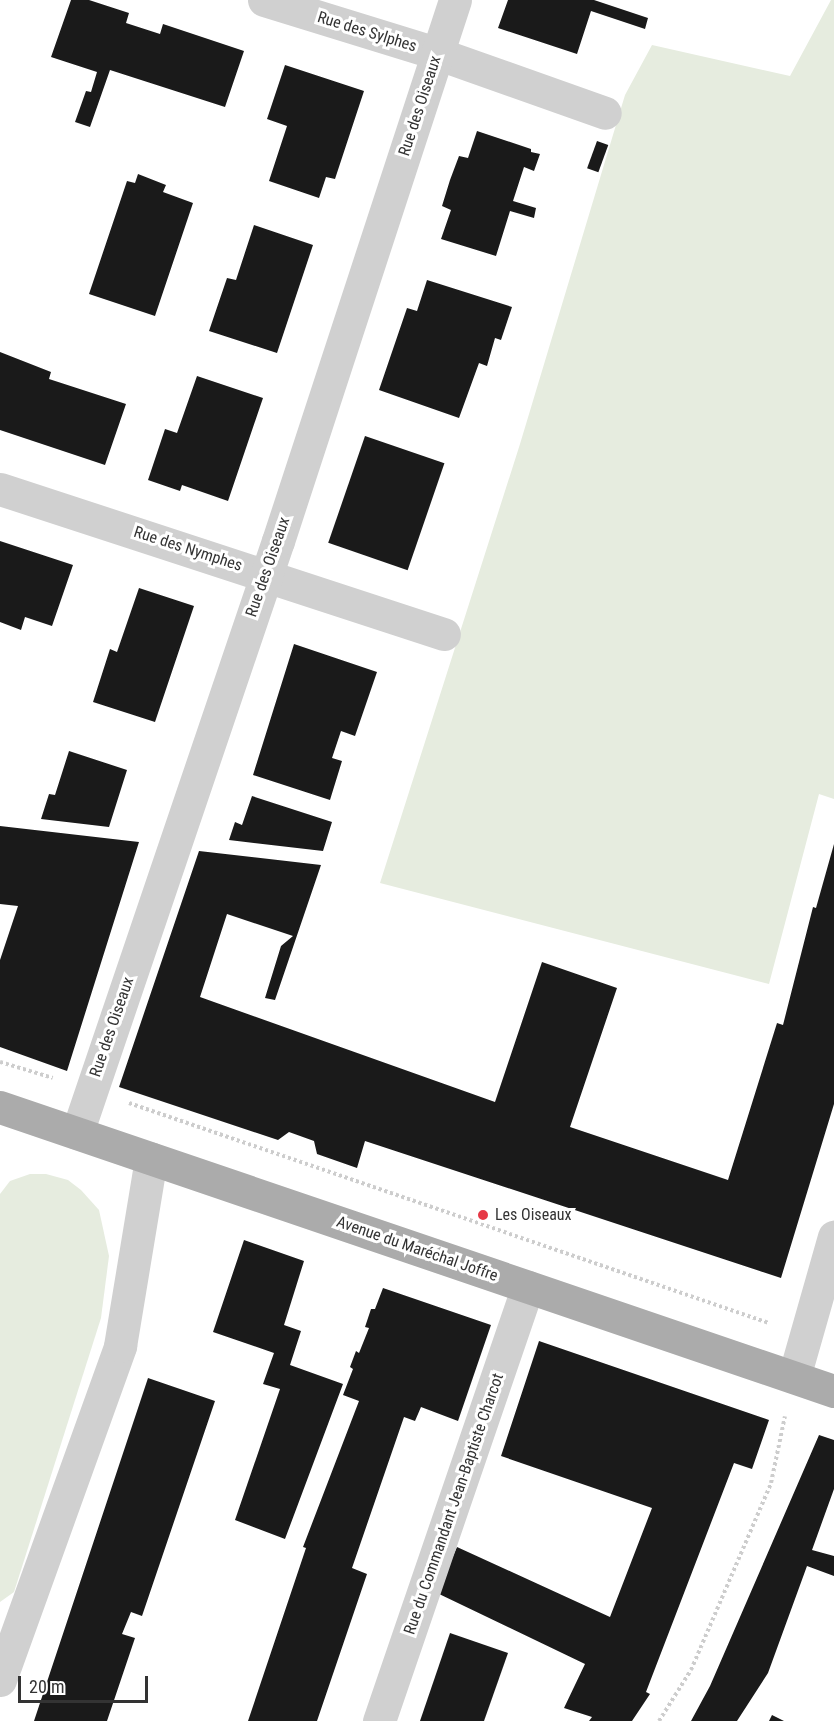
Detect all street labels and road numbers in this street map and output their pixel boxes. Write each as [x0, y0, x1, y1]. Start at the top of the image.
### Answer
street label: Rue des Sylphes [315, 8, 419, 56]
street label: Rue des Oiseaux [395, 53, 445, 159]
street label: Rue des Oiseaux [242, 515, 294, 619]
street label: Rue des Nymphes [131, 522, 245, 576]
street label: Rue des Oiseaux [86, 975, 138, 1079]
street label: Avenue du Maréchal Joffre [334, 1212, 500, 1286]
street label: Rue du Commandant Jean-Baptiste Charcot [400, 1371, 508, 1637]

